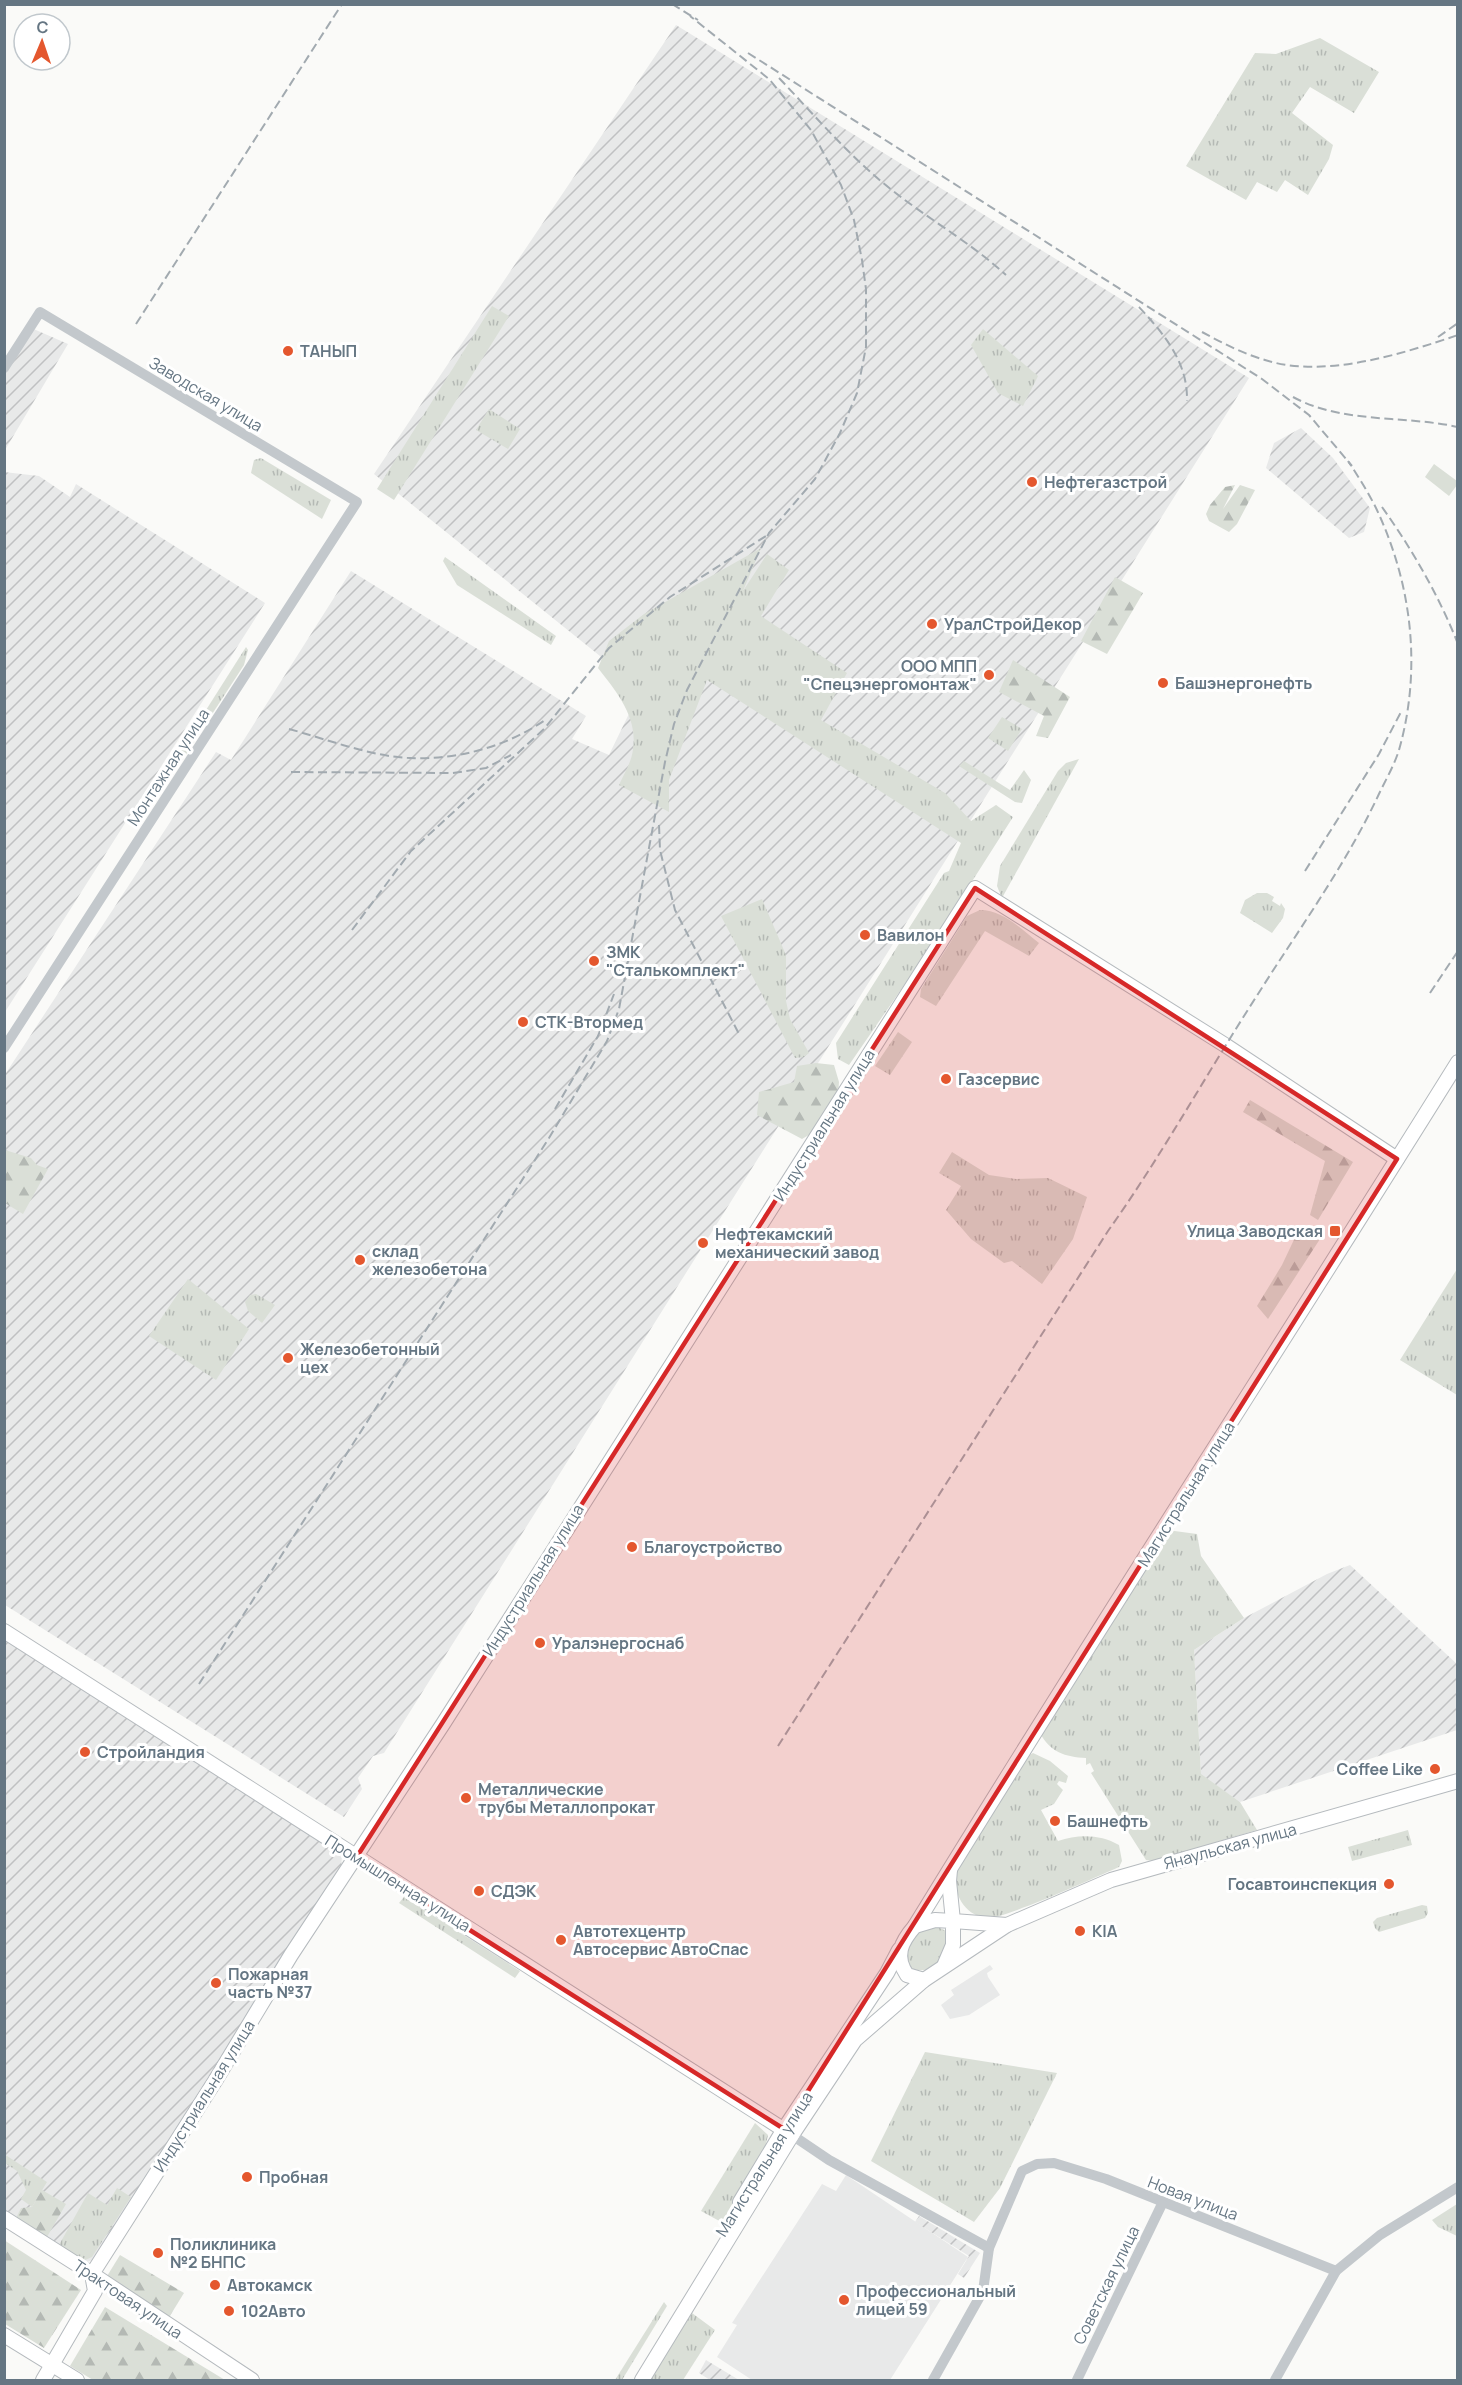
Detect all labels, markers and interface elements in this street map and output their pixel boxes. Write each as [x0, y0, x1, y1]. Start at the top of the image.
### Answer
north arrow [12, 12, 72, 72]
text: С [36, 16, 49, 38]
place label: ТАНЫП [300, 340, 357, 362]
marker: ТАНЫП [281, 344, 295, 358]
street label: Заводская улица [145, 351, 267, 437]
place label: Нефтегазстрой [1044, 471, 1167, 493]
marker: Нефтегазстрой [1025, 475, 1039, 489]
place label: УралСтройДекор [944, 613, 1082, 635]
marker: УралСтройДекор [925, 617, 939, 631]
place label: ООО МПП "Спецэнергомонтаж" [803, 655, 977, 695]
marker: ООО МПП "Спецэнергомонтаж" [982, 668, 996, 682]
place label: Башэнергонефть [1175, 672, 1312, 694]
marker: Башэнергонефть [1156, 676, 1170, 690]
street label: Монтажная улица [122, 704, 214, 830]
place label: Вавилон [877, 924, 945, 946]
marker: Вавилон [858, 928, 872, 942]
place label: ЗМК "Сталькомплект" [606, 941, 745, 981]
marker: ЗМК "Сталькомплект" [587, 954, 601, 968]
place label: СТК-Втормед [535, 1011, 643, 1033]
marker: СТК-Втормед [516, 1015, 530, 1029]
street label: Индустриальная улица [768, 1045, 880, 1205]
place label: Газсервис [958, 1068, 1040, 1090]
marker: Газсервис [939, 1072, 953, 1086]
place label: Улица Заводская [1187, 1220, 1323, 1242]
place label: Нефтекамский механический завод [715, 1223, 879, 1263]
marker: Улица Заводская [1328, 1224, 1342, 1238]
marker: Нефтекамский механический завод [696, 1236, 710, 1250]
place label: склад железобетона [372, 1240, 487, 1280]
marker: склад железобетона [353, 1253, 367, 1267]
place label: Железобетонный цех [300, 1338, 440, 1378]
marker: Железобетонный цех [281, 1351, 295, 1365]
street label: Магистральная улица [1132, 1417, 1240, 1571]
street label: Индустриальная улица [477, 1500, 589, 1660]
place label: Благоустройство [644, 1536, 783, 1558]
marker: Благоустройство [625, 1540, 639, 1554]
place label: Уралэнергоснаб [552, 1632, 684, 1654]
marker: Уралэнергоснаб [533, 1636, 547, 1650]
place label: Стройландия [97, 1741, 205, 1763]
marker: Стройландия [78, 1745, 92, 1759]
place label: Coffee Like [1337, 1758, 1423, 1780]
marker: Coffee Like [1428, 1762, 1442, 1776]
place label: Металлические трубы Металлопрокат [478, 1778, 656, 1818]
marker: Металлические трубы Металлопрокат [459, 1791, 473, 1805]
place label: Башнефть [1067, 1810, 1148, 1832]
marker: Башнефть [1048, 1814, 1062, 1828]
street label: Янаульская улица [1161, 1818, 1299, 1874]
street label: Промышленная улица [321, 1829, 475, 1937]
place label: Госавтоинспекция [1228, 1873, 1377, 1895]
marker: Госавтоинспекция [1382, 1877, 1396, 1891]
place label: СДЭК [491, 1880, 537, 1902]
marker: СДЭК [472, 1884, 486, 1898]
place label: Автотехцентр Автосервис АвтоСпас [573, 1920, 749, 1960]
place label: KIA [1092, 1920, 1118, 1942]
marker: KIA [1073, 1924, 1087, 1938]
marker: Автотехцентр Автосервис АвтоСпас [554, 1933, 568, 1947]
place label: Пожарная часть №37 [228, 1963, 312, 2003]
marker: Пожарная часть №37 [209, 1976, 223, 1990]
street label: Индустриальная улица [148, 2016, 260, 2176]
street label: Магистральная улица [710, 2087, 818, 2241]
place label: Пробная [259, 2166, 328, 2188]
marker: Пробная [240, 2170, 254, 2184]
street label: Новая улица [1145, 2171, 1241, 2225]
street label: Советская улица [1068, 2222, 1144, 2348]
place label: Поликлиника №2 БНПС [170, 2233, 276, 2273]
marker: Поликлиника №2 БНПС [151, 2246, 165, 2260]
street label: Трактовая улица [69, 2254, 187, 2344]
place label: Автокамск [227, 2274, 313, 2296]
marker: Автокамск [208, 2278, 222, 2292]
place label: Профессиональный лицей 59 [856, 2280, 1016, 2320]
marker: Профессиональный лицей 59 [837, 2293, 851, 2307]
place label: 102Авто [241, 2300, 306, 2322]
marker: 102Авто [222, 2304, 236, 2318]

